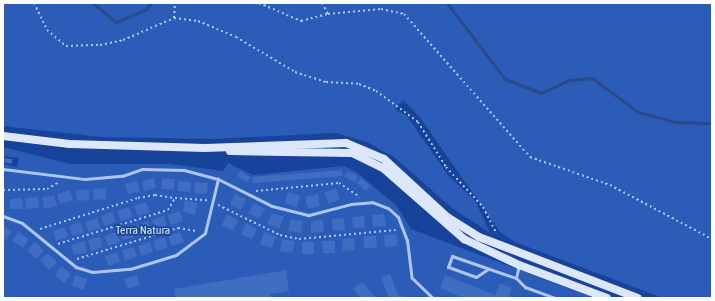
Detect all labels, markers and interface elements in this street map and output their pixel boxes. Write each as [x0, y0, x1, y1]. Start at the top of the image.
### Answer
park label: Terra Natura [116, 224, 170, 238]

